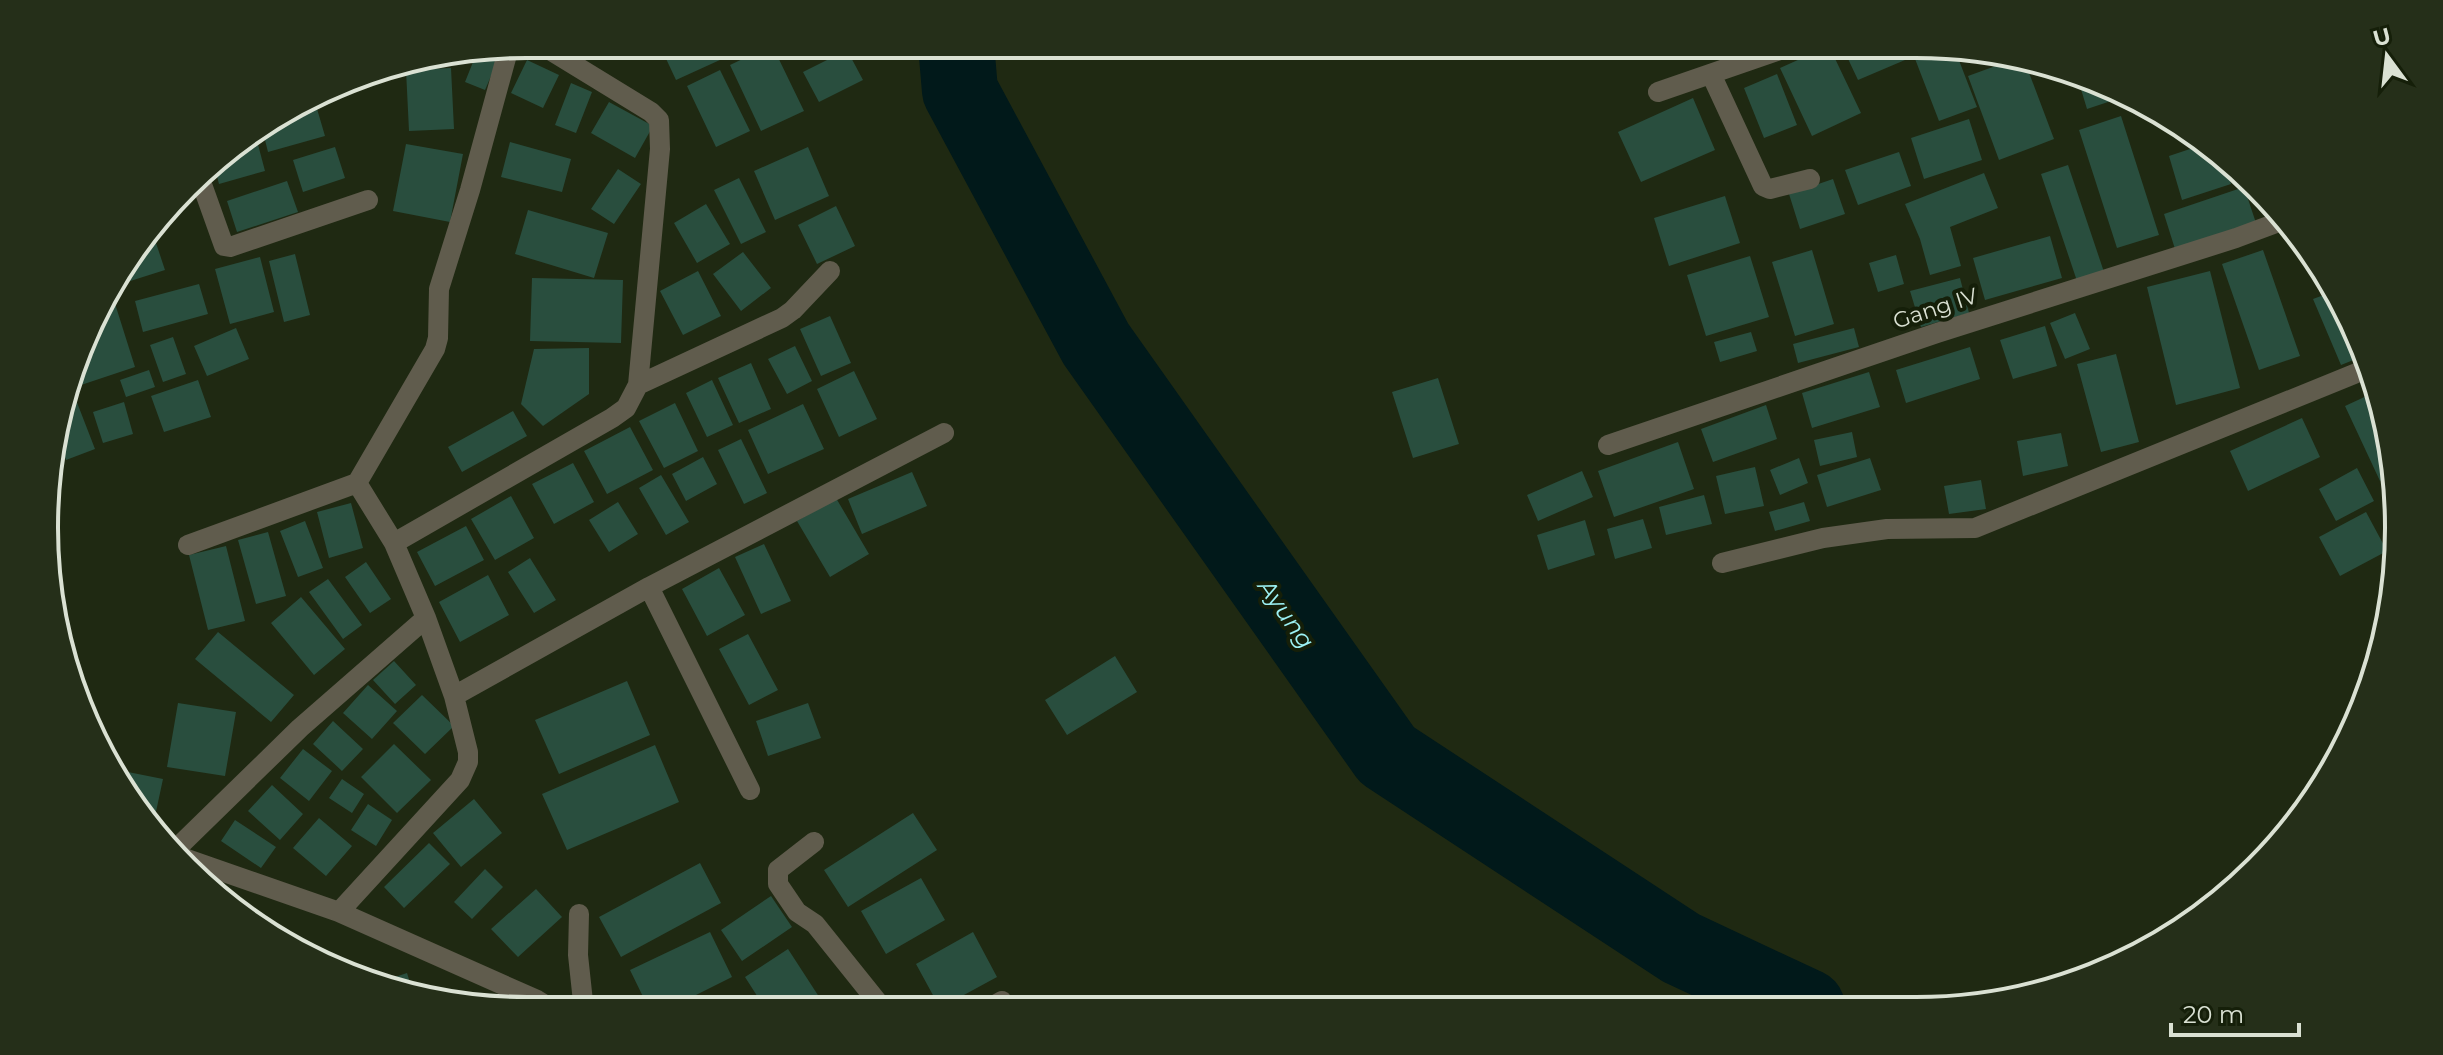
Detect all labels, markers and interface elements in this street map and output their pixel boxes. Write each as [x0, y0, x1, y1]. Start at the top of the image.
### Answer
north arrow [2347, 16, 2427, 96]
text: U [2370, 22, 2394, 52]
street label: Gang IV [1889, 282, 1981, 335]
water label: Ayung [1251, 572, 1321, 654]
scale bar [2171, 987, 2299, 1037]
text: 20 m [2183, 1000, 2244, 1029]

